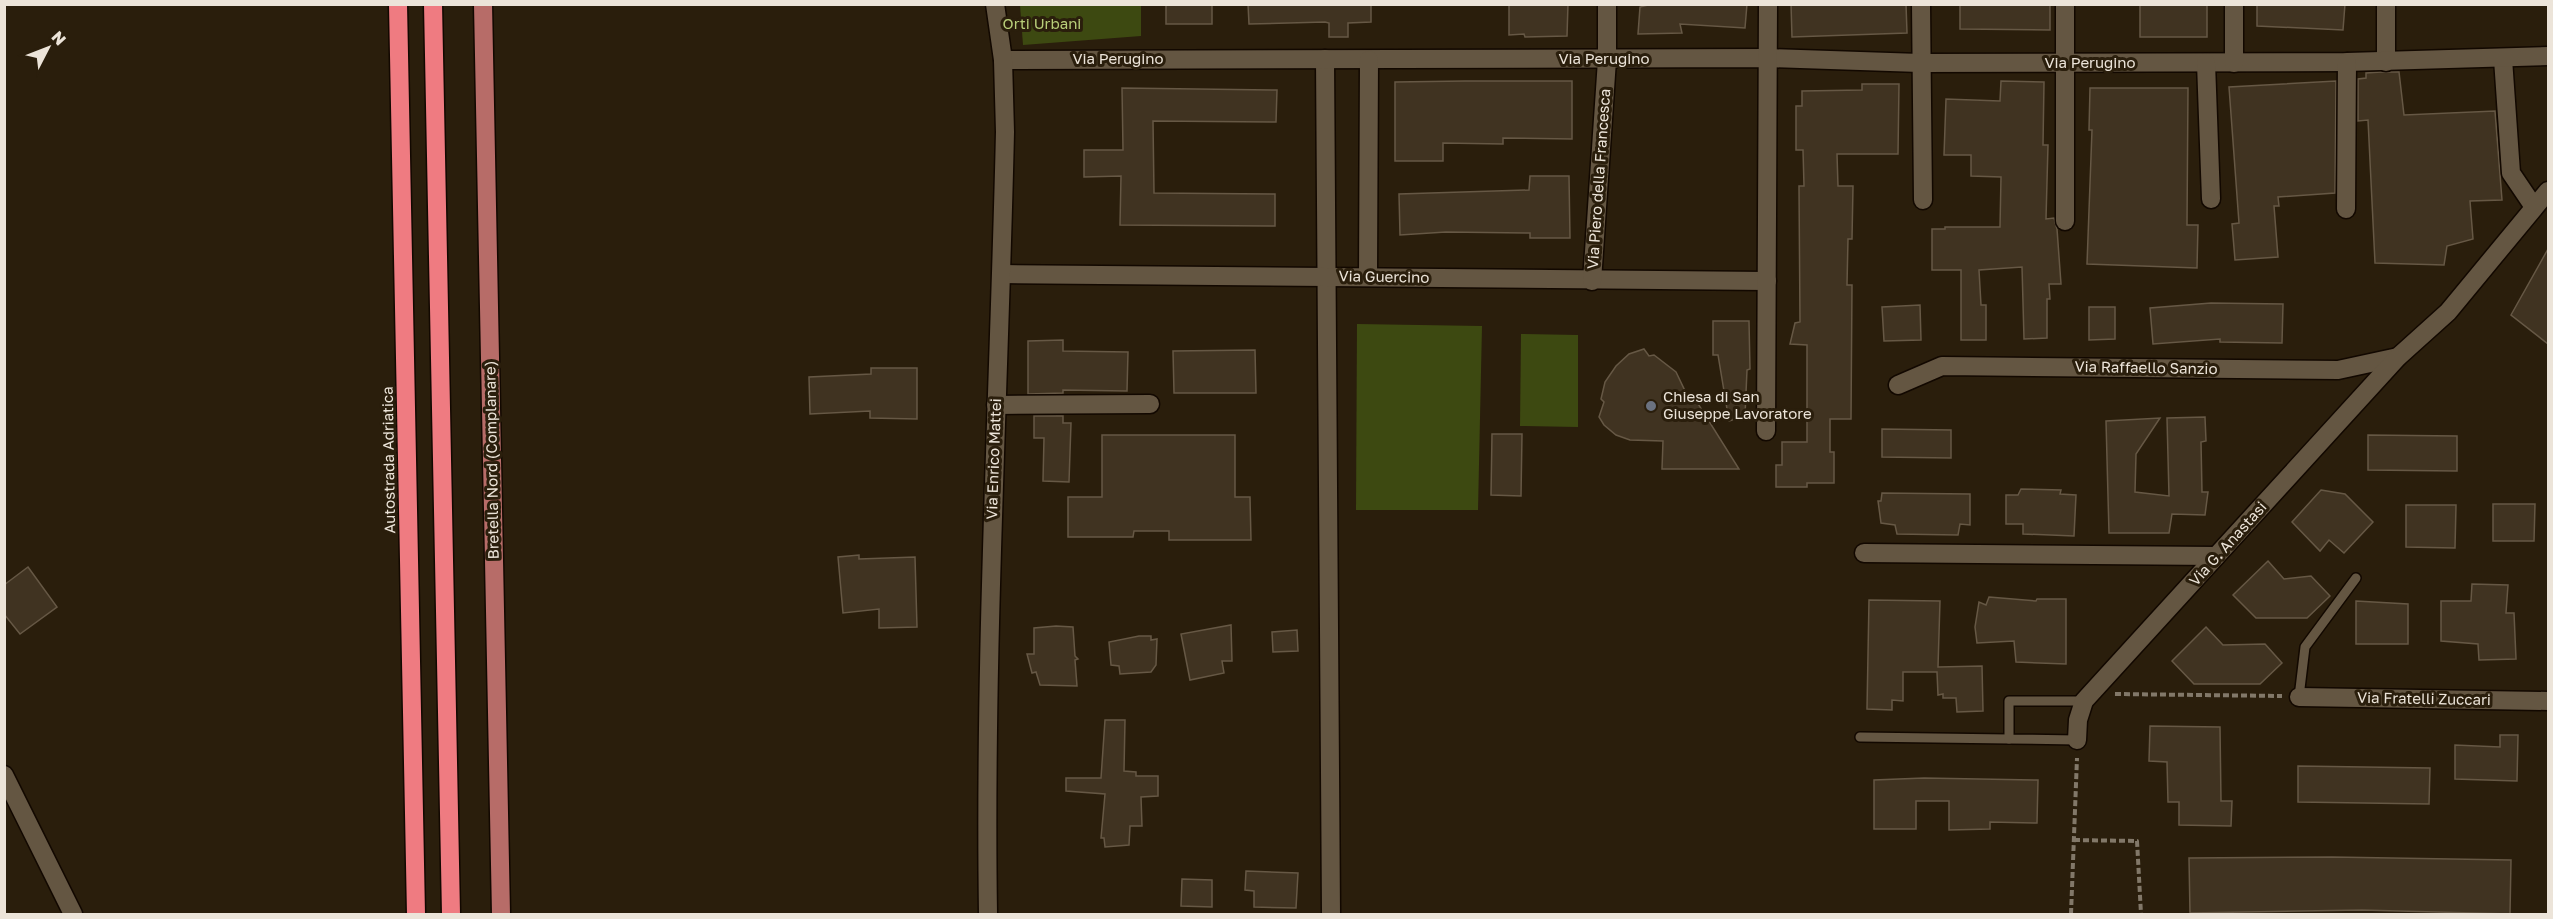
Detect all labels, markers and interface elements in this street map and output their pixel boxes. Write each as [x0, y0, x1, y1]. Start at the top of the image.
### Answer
park label: Orti Urbani [1003, 14, 1081, 32]
north arrow [18, 18, 78, 78]
text: N [48, 27, 71, 49]
street label: Via Perugino [1072, 49, 1164, 67]
street label: Via Perugino [1558, 49, 1650, 67]
street label: Via Perugino [2044, 53, 2136, 71]
street label: Via Piero della Francesca [1583, 88, 1613, 270]
street label: Via Guercino [1338, 266, 1430, 286]
street label: Via Raffaello Sanzio [2074, 357, 2218, 377]
street label: Bretella Nord (Complanare) [480, 361, 502, 559]
street label: Autostrada Adriatica [378, 386, 398, 534]
place label: Chiesa di San Giuseppe Lavoratore [1663, 387, 1812, 422]
street label: Via Enrico Mattei [982, 398, 1004, 520]
marker: Chiesa di San Giuseppe Lavoratore [1644, 399, 1658, 413]
street label: Via G. Anastasi [2185, 498, 2270, 589]
street label: Via Fratelli Zuccari [2357, 688, 2491, 708]

